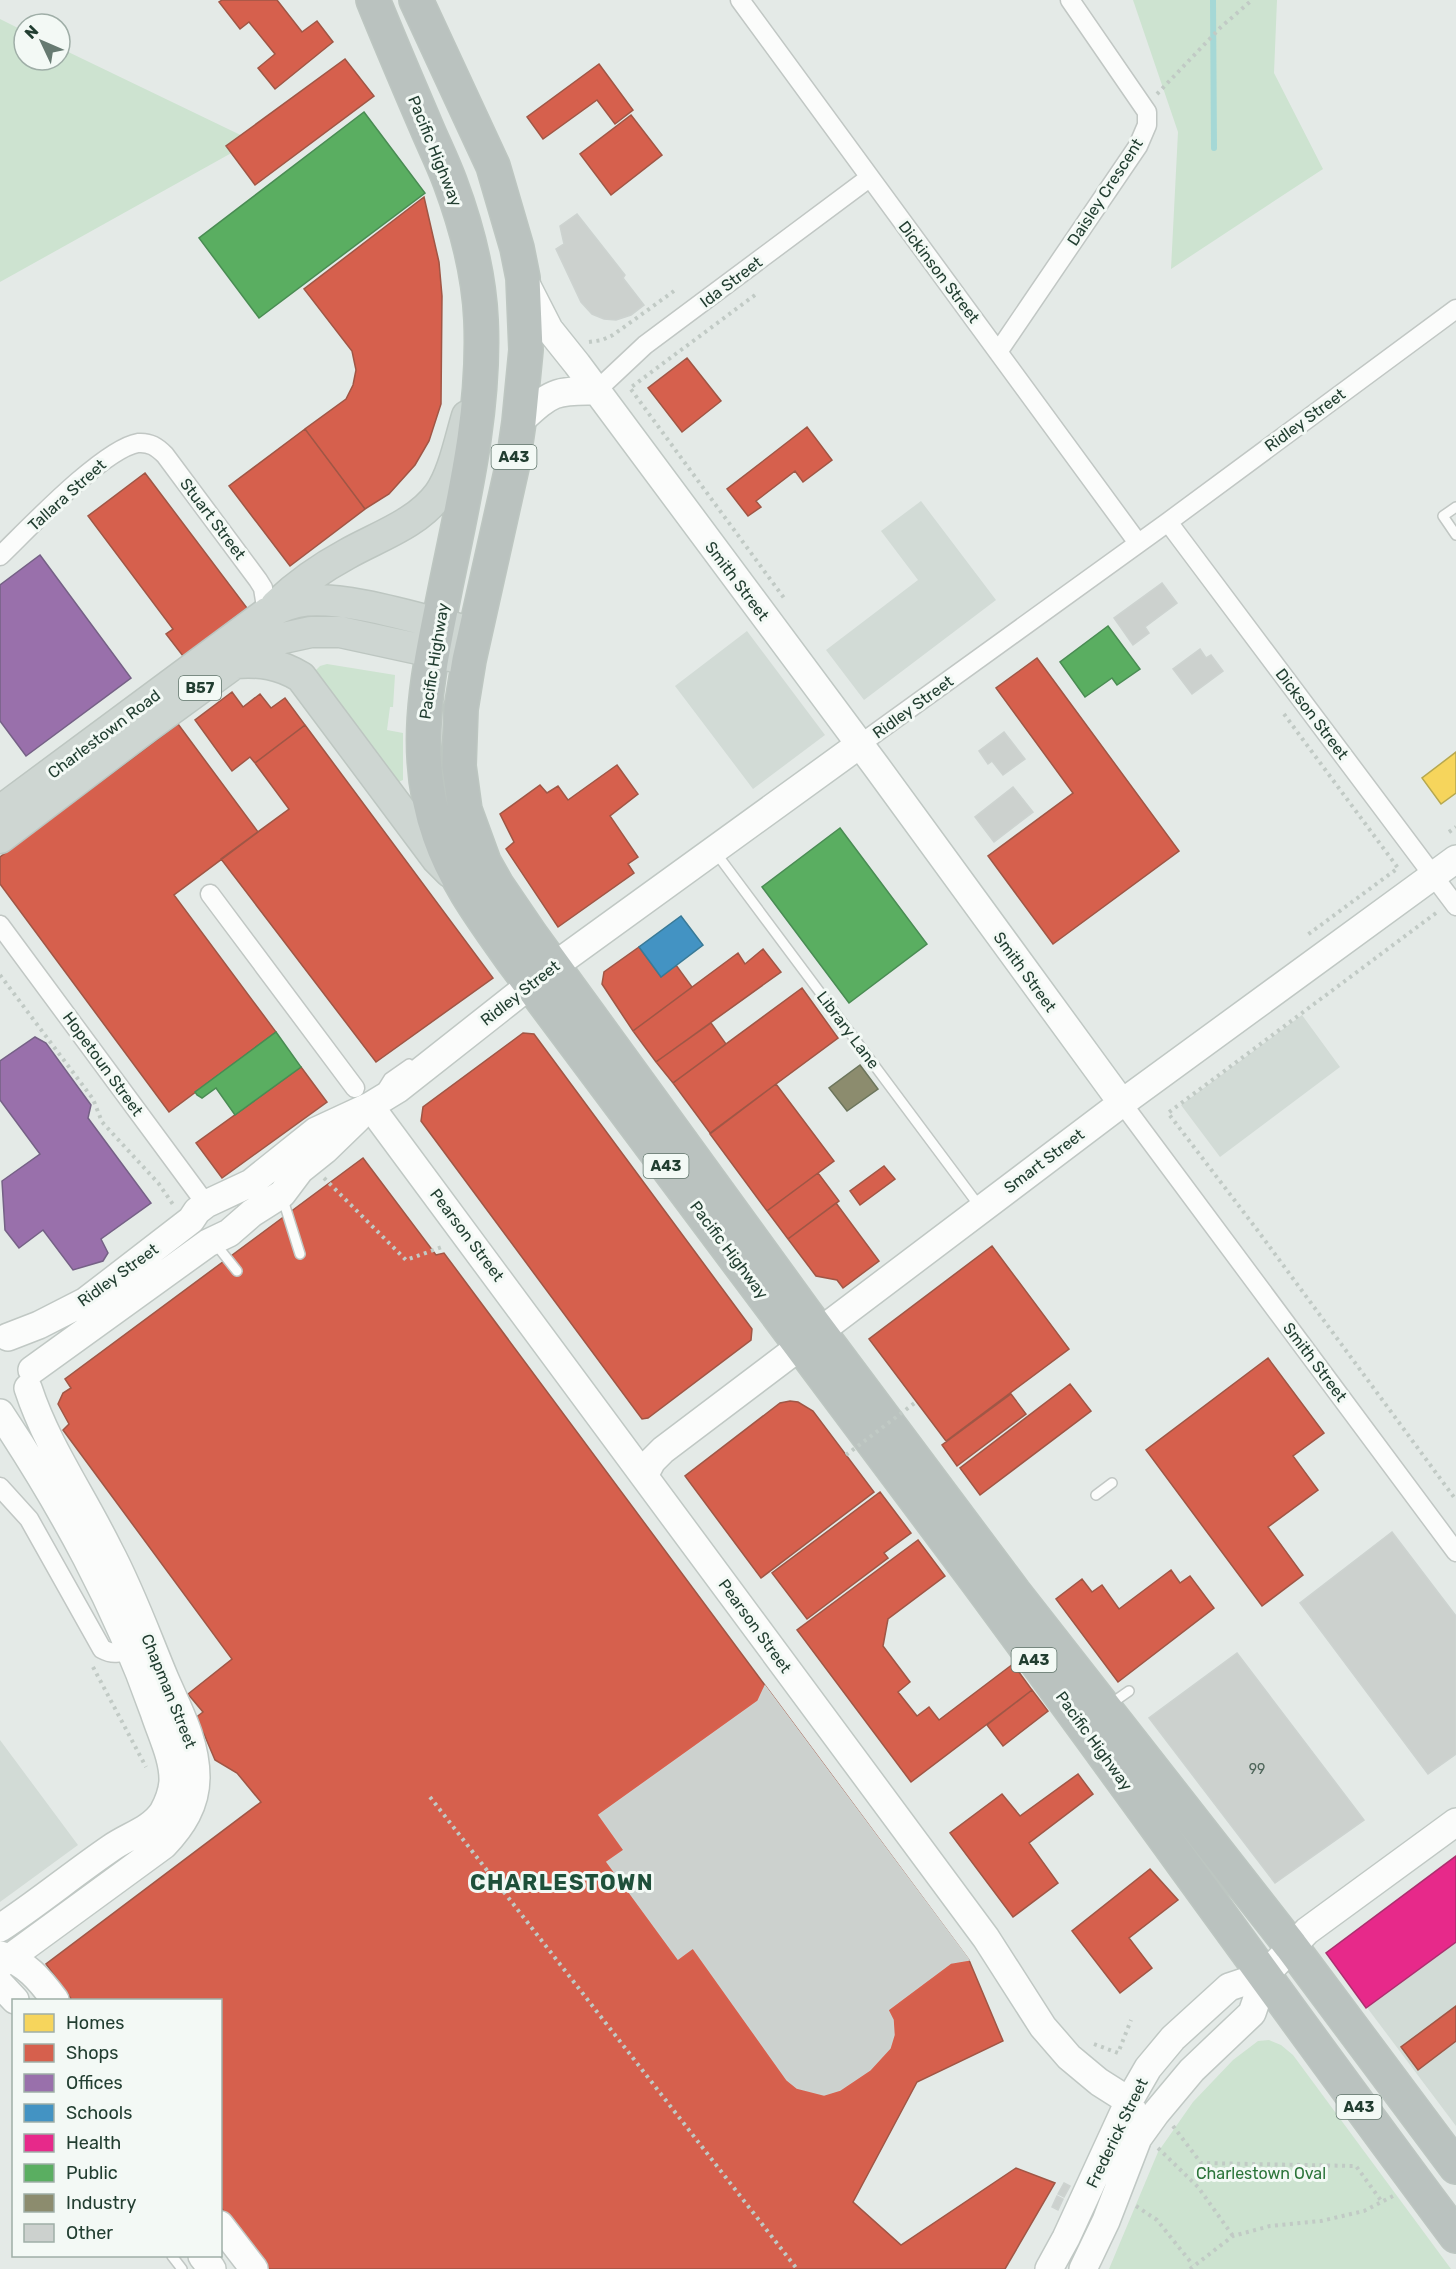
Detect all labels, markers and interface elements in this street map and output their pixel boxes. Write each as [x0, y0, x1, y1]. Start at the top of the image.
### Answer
north arrow [12, 12, 72, 72]
text: N [21, 21, 42, 43]
street label: Pacific Highway [404, 93, 466, 209]
street label: Daisley Crescent [1063, 135, 1147, 249]
street label: Dickinson Street [894, 217, 984, 327]
street label: Ida Street [696, 252, 766, 312]
street label: Ridley Street [1261, 384, 1349, 456]
road number: A43 [492, 445, 536, 469]
street label: Tallara Street [24, 455, 110, 535]
street label: Stuart Street [176, 474, 250, 564]
street label: Smith Street [701, 538, 773, 624]
street label: Pacific Highway [415, 601, 453, 721]
street label: Dickson Street [1272, 665, 1352, 763]
street label: Ridley Street [869, 671, 957, 743]
road number: B57 [179, 676, 221, 700]
street label: Charlestown Road [44, 686, 164, 782]
street label: Smith Street [990, 928, 1060, 1016]
street label: Ridley Street [477, 956, 563, 1030]
street label: Library Lane [813, 988, 883, 1073]
street label: Hopetoun Street [59, 1008, 147, 1120]
street label: Smart Street [1000, 1125, 1088, 1197]
road number: A43 [644, 1154, 688, 1178]
street label: Pearson Street [426, 1185, 508, 1285]
street label: Pacific Highway [686, 1197, 772, 1303]
street label: Ridley Street [74, 1239, 162, 1311]
street label: Smith Street [1279, 1319, 1351, 1405]
street label: Pearson Street [715, 1575, 795, 1677]
street label: Chapman Street [137, 1631, 201, 1751]
road number: A43 [1012, 1648, 1056, 1672]
street label: Pacific Highway [1052, 1688, 1136, 1794]
house number: 99 [1249, 1761, 1265, 1778]
district label: CHARLESTOWN [470, 1869, 654, 1896]
legend [12, 1999, 222, 2257]
text: Homes [66, 2012, 124, 2034]
text: Shops [66, 2042, 118, 2064]
text: Offices [66, 2072, 123, 2094]
street label: Frederick Street [1082, 2075, 1152, 2191]
road number: A43 [1336, 2095, 1382, 2119]
text: Schools [66, 2102, 132, 2124]
text: Health [66, 2132, 121, 2154]
text: Public [66, 2162, 118, 2184]
park label: Charlestown Oval [1196, 2164, 1326, 2183]
text: Industry [66, 2192, 136, 2214]
text: Other [66, 2222, 113, 2244]

